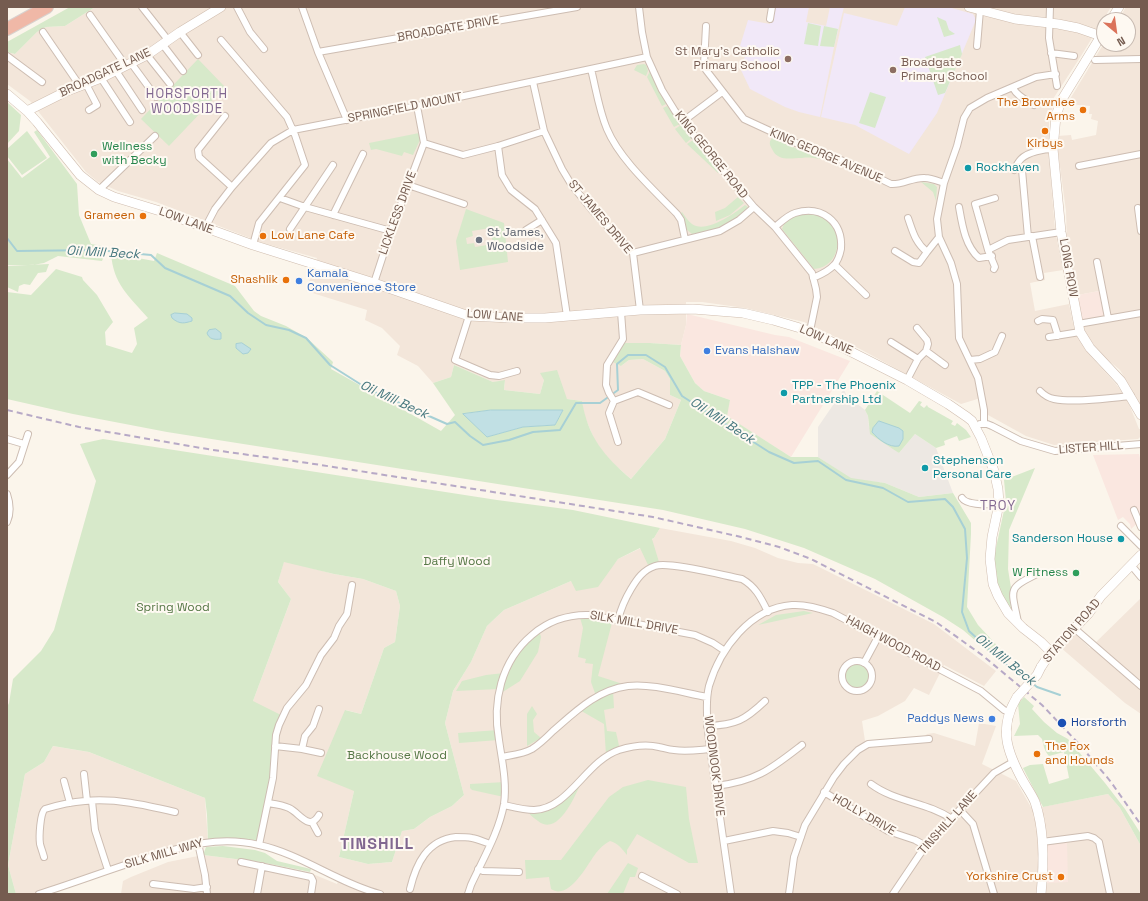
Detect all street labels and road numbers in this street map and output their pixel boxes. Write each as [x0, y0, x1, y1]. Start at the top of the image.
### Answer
street label: BROADGATE DRIVE [396, 13, 500, 45]
street label: BROADGATE LANE [57, 46, 153, 100]
street label: SPRINGFIELD MOUNT [347, 90, 463, 126]
street label: KING GEORGE ROAD [671, 108, 751, 202]
street label: KING GEORGE AVENUE [767, 126, 885, 186]
street label: LICKLESS DRIVE [376, 169, 420, 257]
street label: ST JAMES DRIVE [565, 177, 635, 257]
street label: LOW LANE [157, 205, 215, 237]
street label: LONG ROW [1056, 238, 1080, 298]
street label: LOW LANE [466, 307, 524, 325]
street label: LOW LANE [797, 322, 855, 358]
street label: LISTER HILL [1058, 439, 1124, 457]
street label: STATION ROAD [1040, 596, 1104, 666]
street label: SILK MILL DRIVE [589, 608, 679, 638]
street label: HAIGH WOOD ROAD [843, 613, 943, 675]
street label: WOODNOOK DRIVE [701, 715, 727, 817]
street label: TINSHILL LANE [916, 788, 980, 858]
street label: HOLLY DRIVE [830, 791, 898, 839]
street label: SILK MILL WAY [123, 836, 205, 872]

